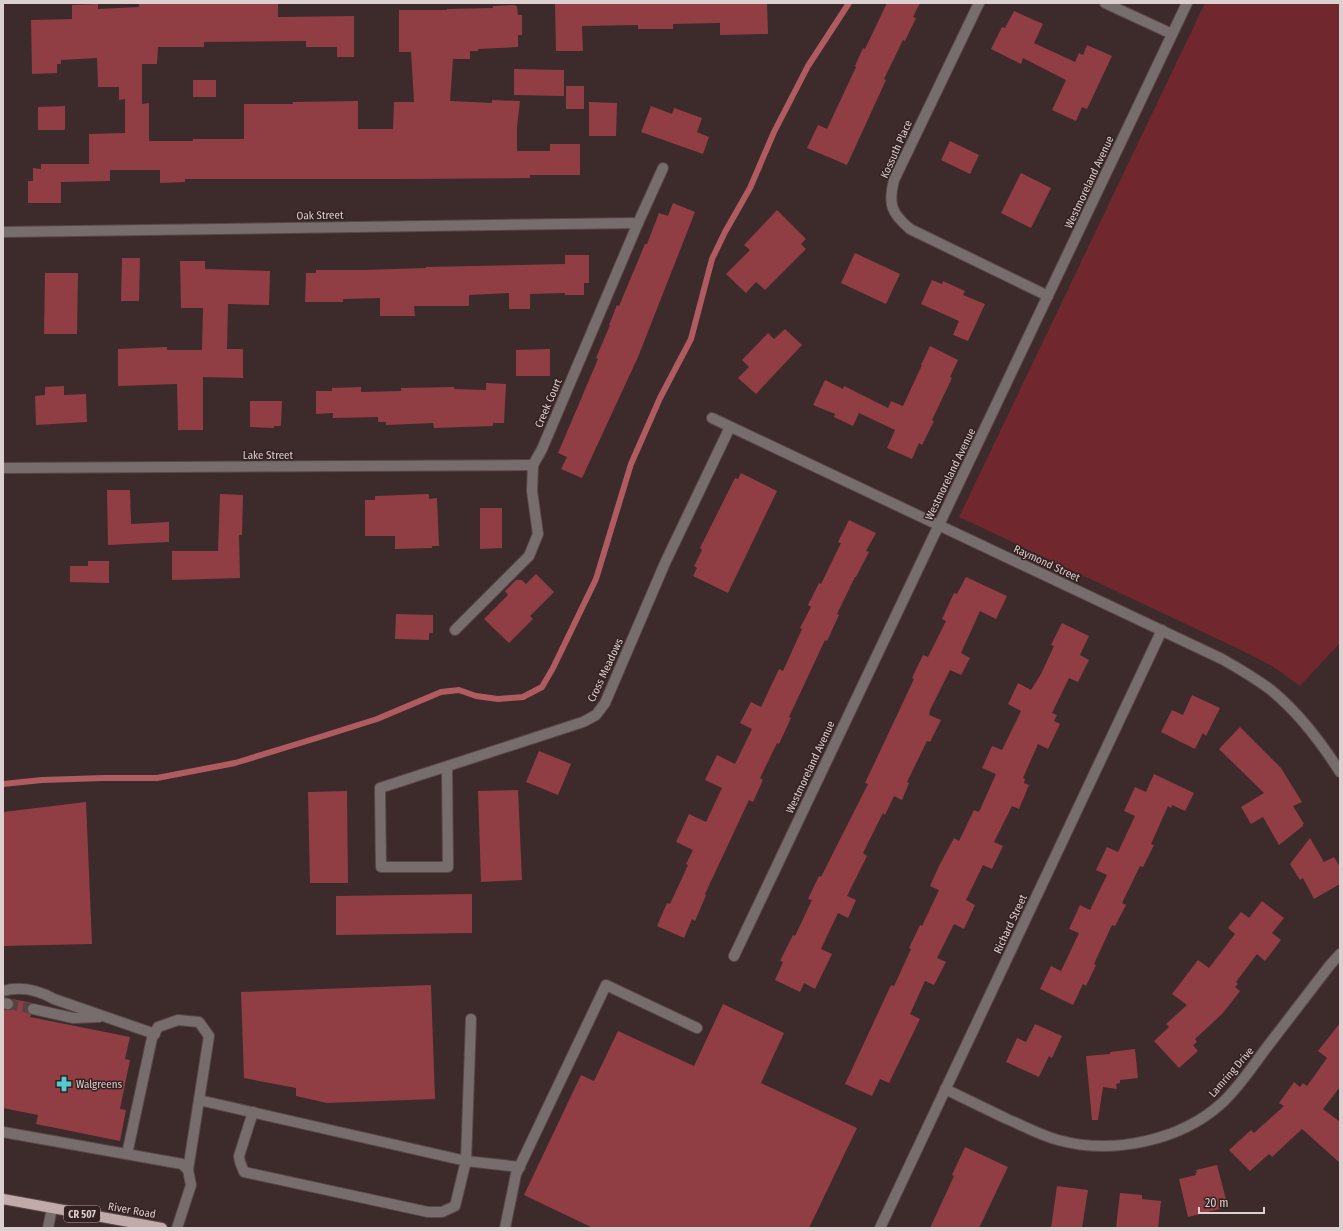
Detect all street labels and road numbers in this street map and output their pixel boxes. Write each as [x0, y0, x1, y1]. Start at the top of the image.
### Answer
street label: Kossuth Place [878, 118, 915, 180]
street label: Westmoreland Avenue [1062, 134, 1117, 231]
street label: Oak Street [296, 209, 344, 222]
street label: Creek Court [532, 376, 565, 430]
street label: Westmoreland Avenue [923, 426, 978, 522]
street label: Lake Street [243, 449, 294, 462]
street label: Raymond Street [1012, 542, 1082, 585]
street label: Cross Meadows [585, 636, 626, 704]
street label: Westmoreland Avenue [783, 719, 838, 816]
street label: Richard Street [991, 892, 1030, 956]
street label: Lamring Drive [1206, 1045, 1257, 1100]
street label: River Road [107, 1200, 157, 1221]
road number: CR 507 [64, 1206, 100, 1222]

